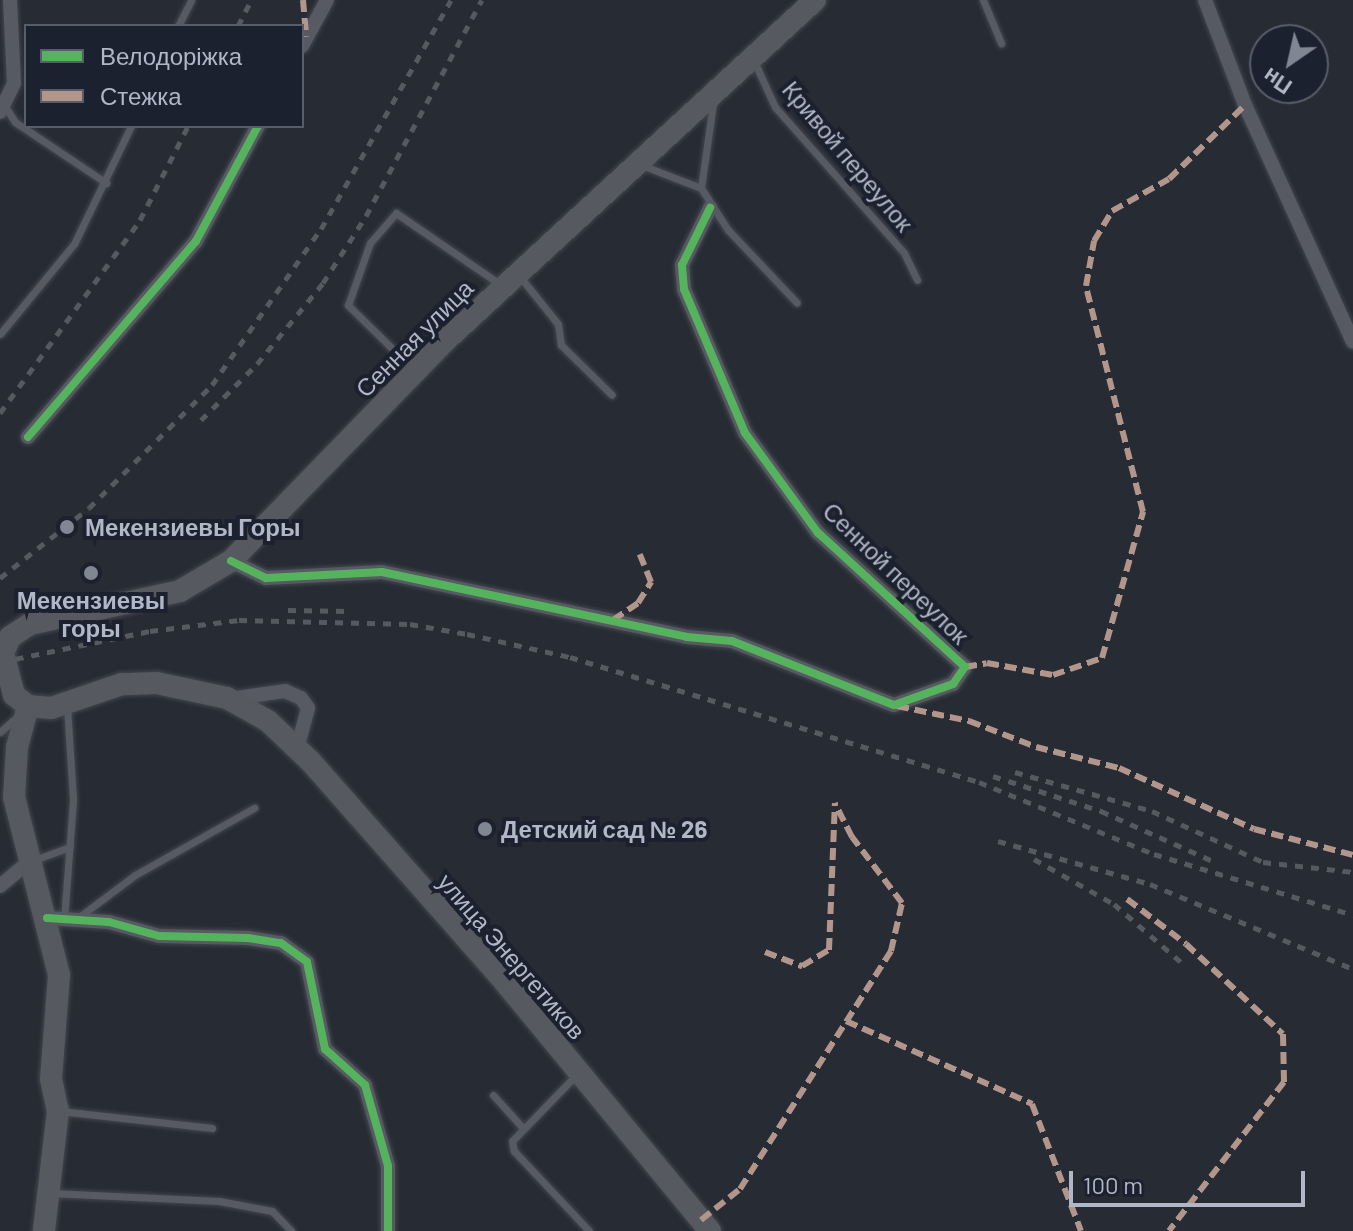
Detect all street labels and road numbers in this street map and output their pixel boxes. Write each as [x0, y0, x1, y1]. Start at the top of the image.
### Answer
street label: Кривой переулок [777, 75, 919, 237]
street label: Сенная улица [349, 273, 479, 403]
street label: Сенной переулок [817, 496, 975, 650]
street label: улица Энергетиков [432, 867, 592, 1045]

